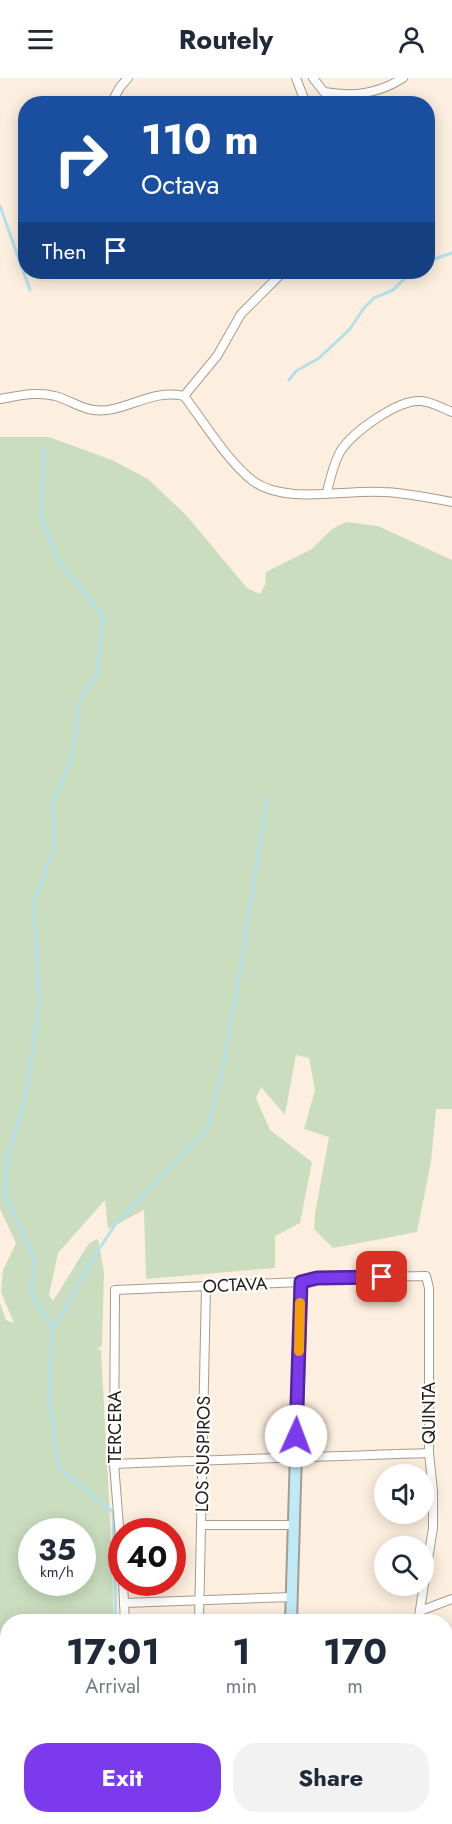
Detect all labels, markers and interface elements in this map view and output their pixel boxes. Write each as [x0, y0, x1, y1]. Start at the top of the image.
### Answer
text: Routely [179, 20, 273, 59]
icon: menu [24, 23, 57, 56]
icon: person [395, 23, 428, 56]
text: 110 m [141, 109, 259, 170]
icon: right [42, 120, 120, 198]
text: Octava [141, 165, 219, 204]
icon: arrive [99, 234, 132, 267]
text: Then [42, 235, 87, 267]
pin [356, 1251, 407, 1302]
icon: arrive [365, 1260, 398, 1293]
street label: OCTAVA [202, 1270, 268, 1300]
street label: QUINTA [416, 1382, 442, 1444]
street label: TERCERA [102, 1391, 128, 1463]
street label: LOS SUSPIROS [189, 1395, 217, 1512]
position arrow [264, 1404, 328, 1468]
map controls [374, 1464, 434, 1596]
button: sound [374, 1464, 434, 1524]
speed limit sign: 40 [108, 1518, 186, 1596]
text: 35 [38, 1528, 76, 1571]
button: search [374, 1536, 434, 1596]
text: km/h [40, 1561, 74, 1583]
text: 17:01 [66, 1625, 160, 1677]
text: 1 [232, 1625, 251, 1677]
text: 170 [323, 1625, 387, 1677]
text: Arrival [85, 1672, 140, 1701]
text: min [226, 1672, 257, 1701]
text: m [347, 1672, 363, 1701]
button: Exit [24, 1743, 221, 1812]
button: Share [233, 1743, 429, 1812]

